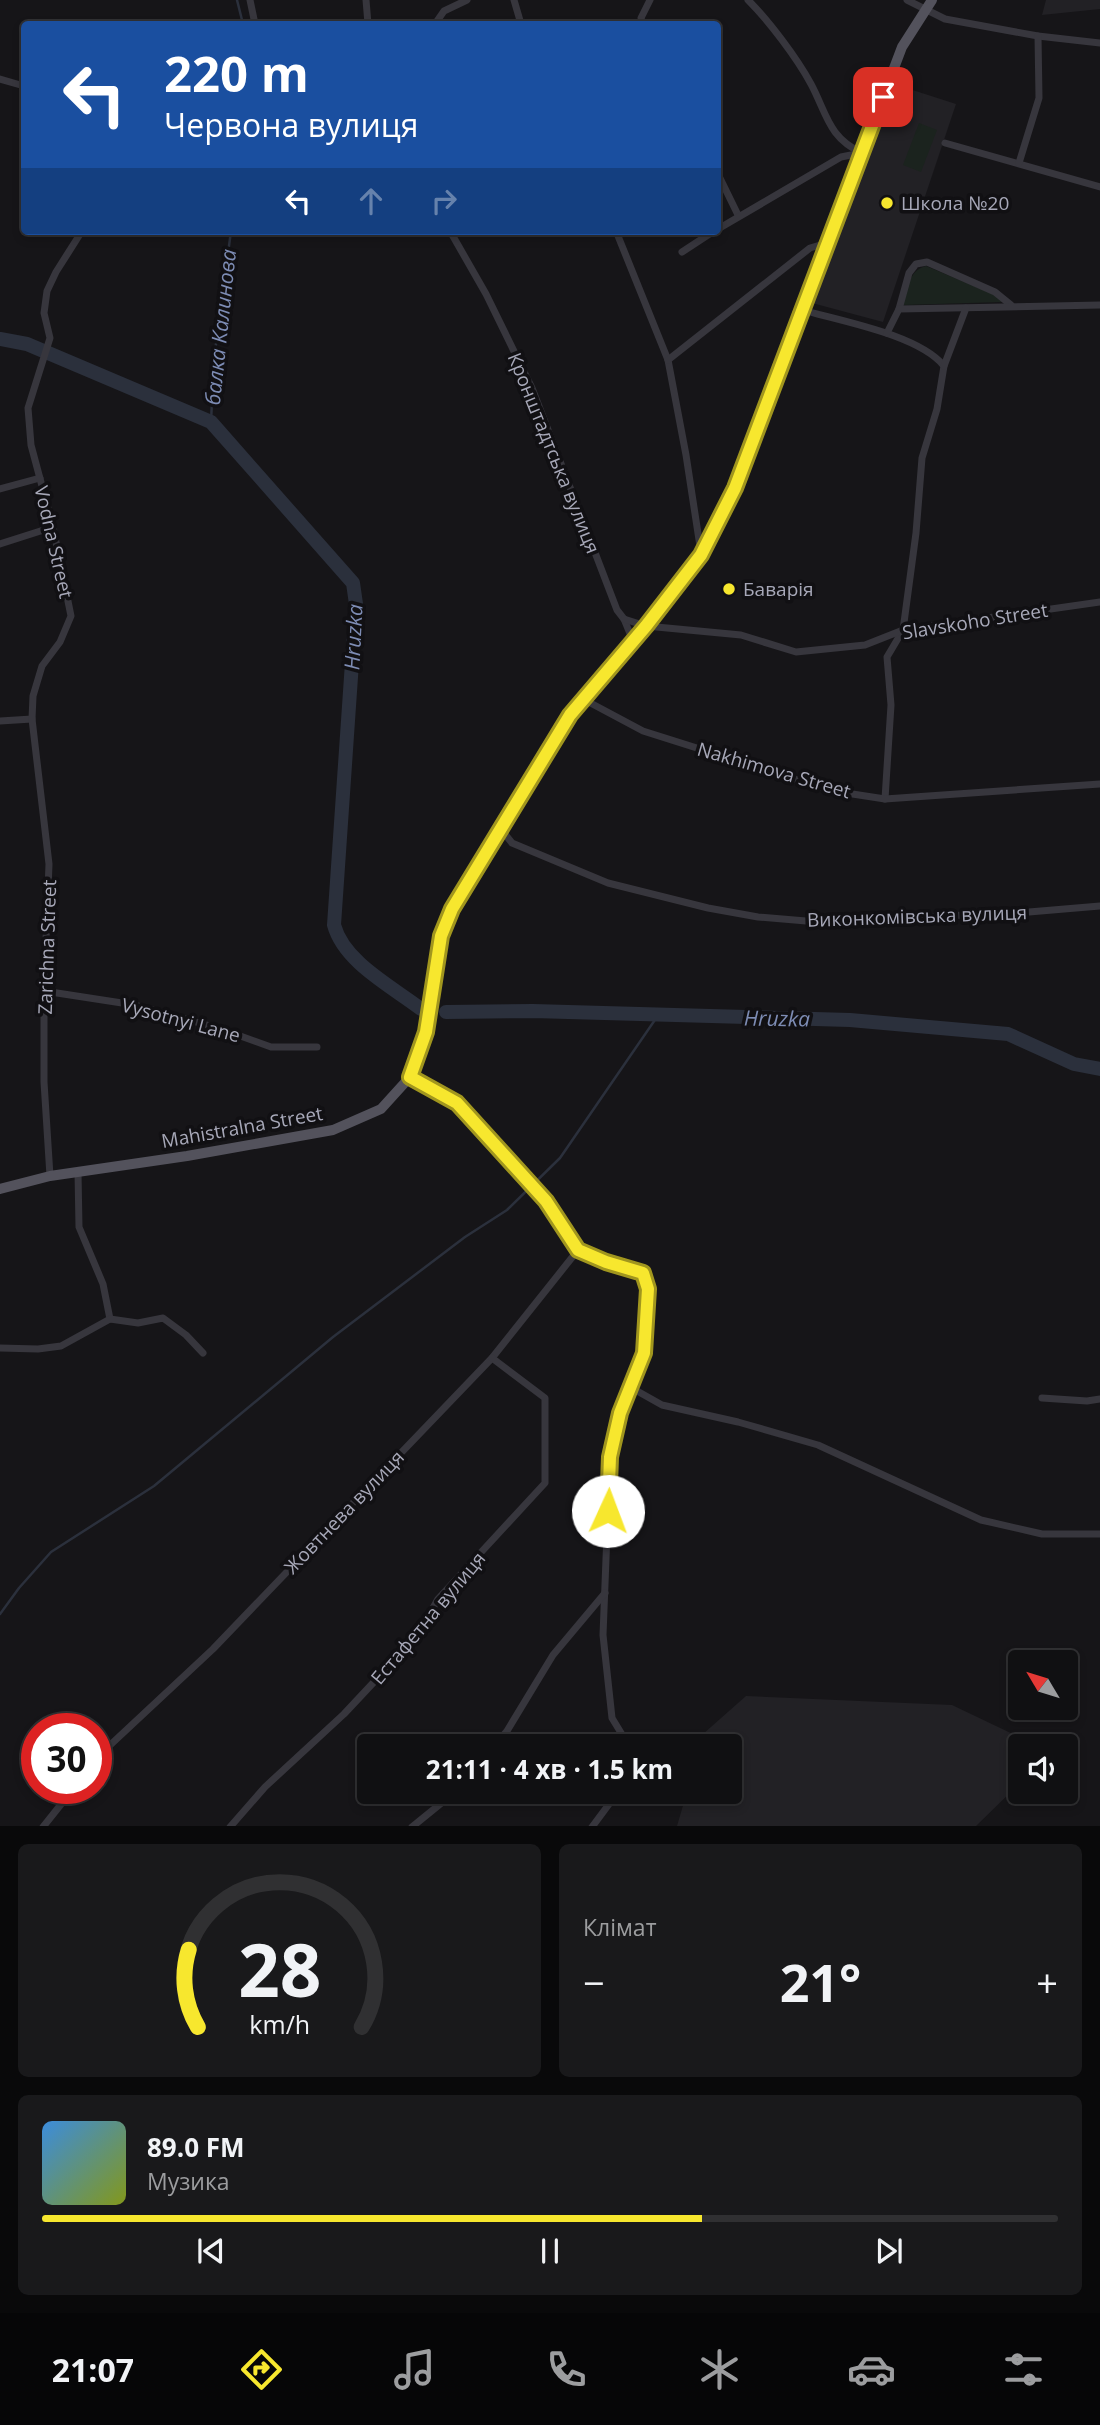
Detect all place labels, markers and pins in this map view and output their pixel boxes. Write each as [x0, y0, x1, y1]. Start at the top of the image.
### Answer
pin [853, 67, 913, 127]
place label: Школа №20 [901, 190, 1009, 216]
marker: Школа №20 [879, 195, 895, 211]
place label: Баварія [743, 576, 814, 602]
marker: Баварія [721, 581, 737, 597]

